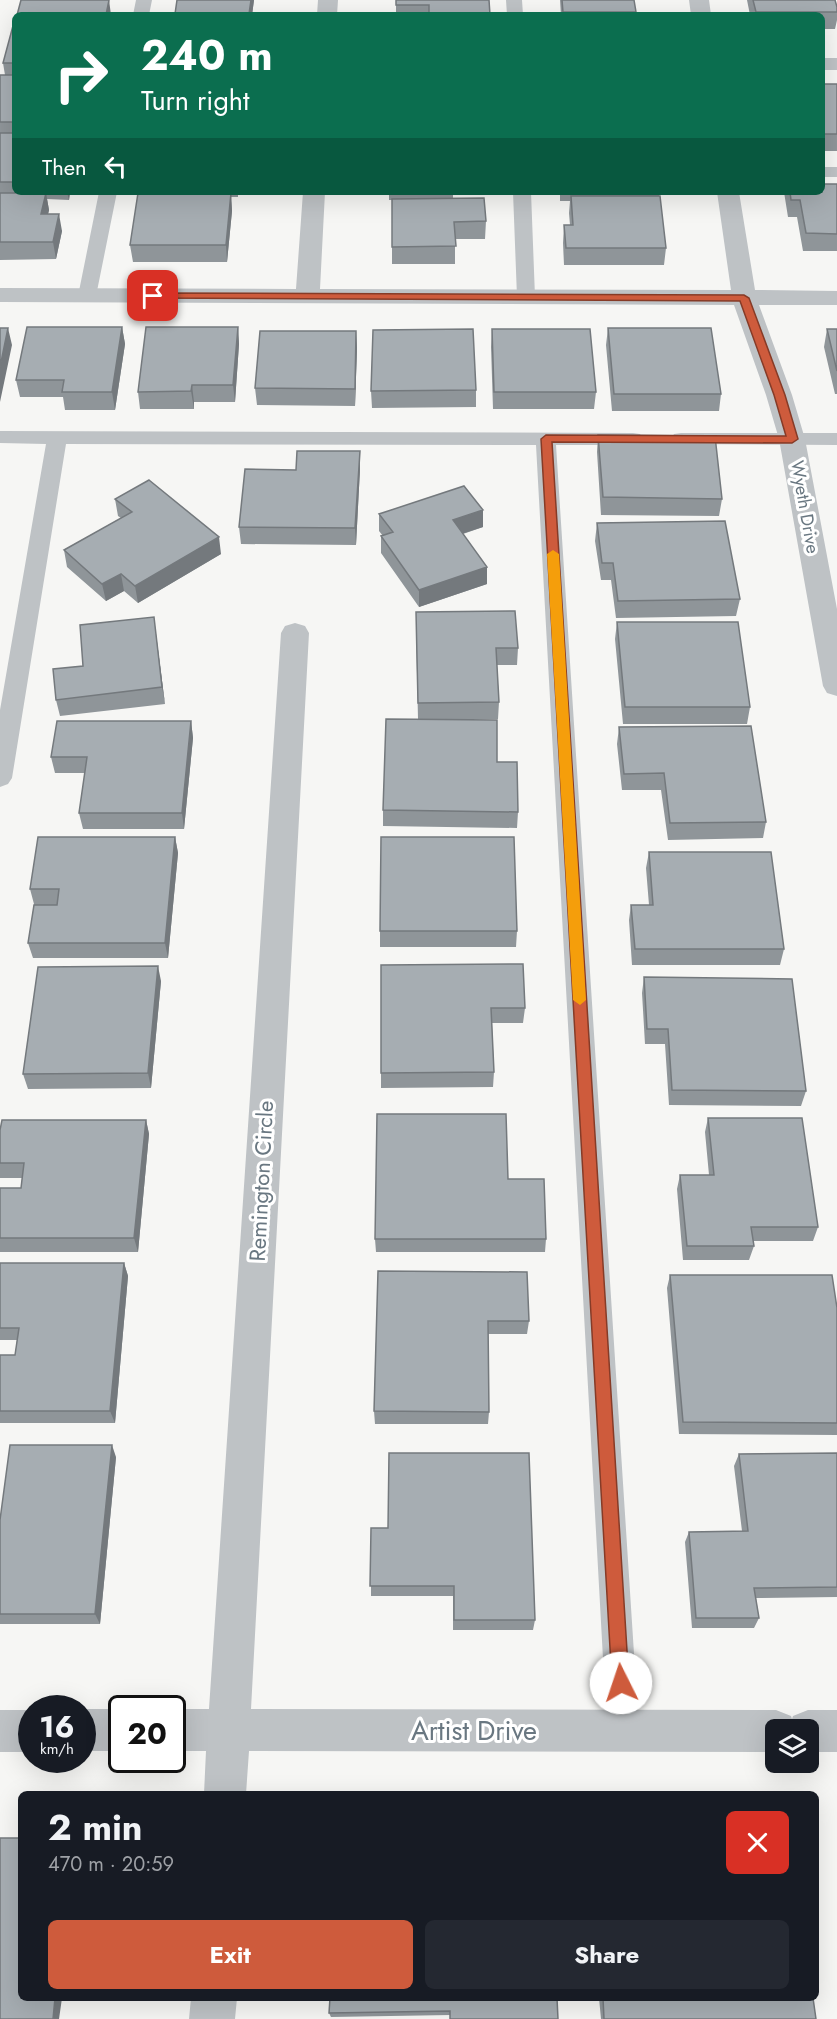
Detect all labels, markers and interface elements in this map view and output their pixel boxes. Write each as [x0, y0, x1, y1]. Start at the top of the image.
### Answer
text: 240 m [141, 25, 273, 86]
icon: right [42, 36, 120, 114]
text: Turn right [141, 81, 249, 120]
icon: left [99, 150, 132, 183]
text: Then [42, 151, 87, 183]
pin [127, 270, 178, 321]
icon: arrive [136, 279, 169, 312]
street label: Wyeth Drive [784, 458, 826, 556]
street label: Remington Circle [241, 1100, 281, 1262]
position arrow [589, 1651, 653, 1715]
speed limit sign: 20 [108, 1695, 186, 1773]
text: 16 [39, 1705, 75, 1748]
street label: Artist Drive [411, 1711, 537, 1750]
map controls [765, 1719, 819, 1773]
button: layers [765, 1719, 819, 1773]
text: km/h [40, 1738, 74, 1760]
text: 2 min [48, 1801, 143, 1853]
button: close [726, 1811, 789, 1874]
text: 470 m · 20:59 [48, 1850, 174, 1879]
button: Exit [48, 1920, 413, 1989]
button: Share [425, 1920, 789, 1989]

